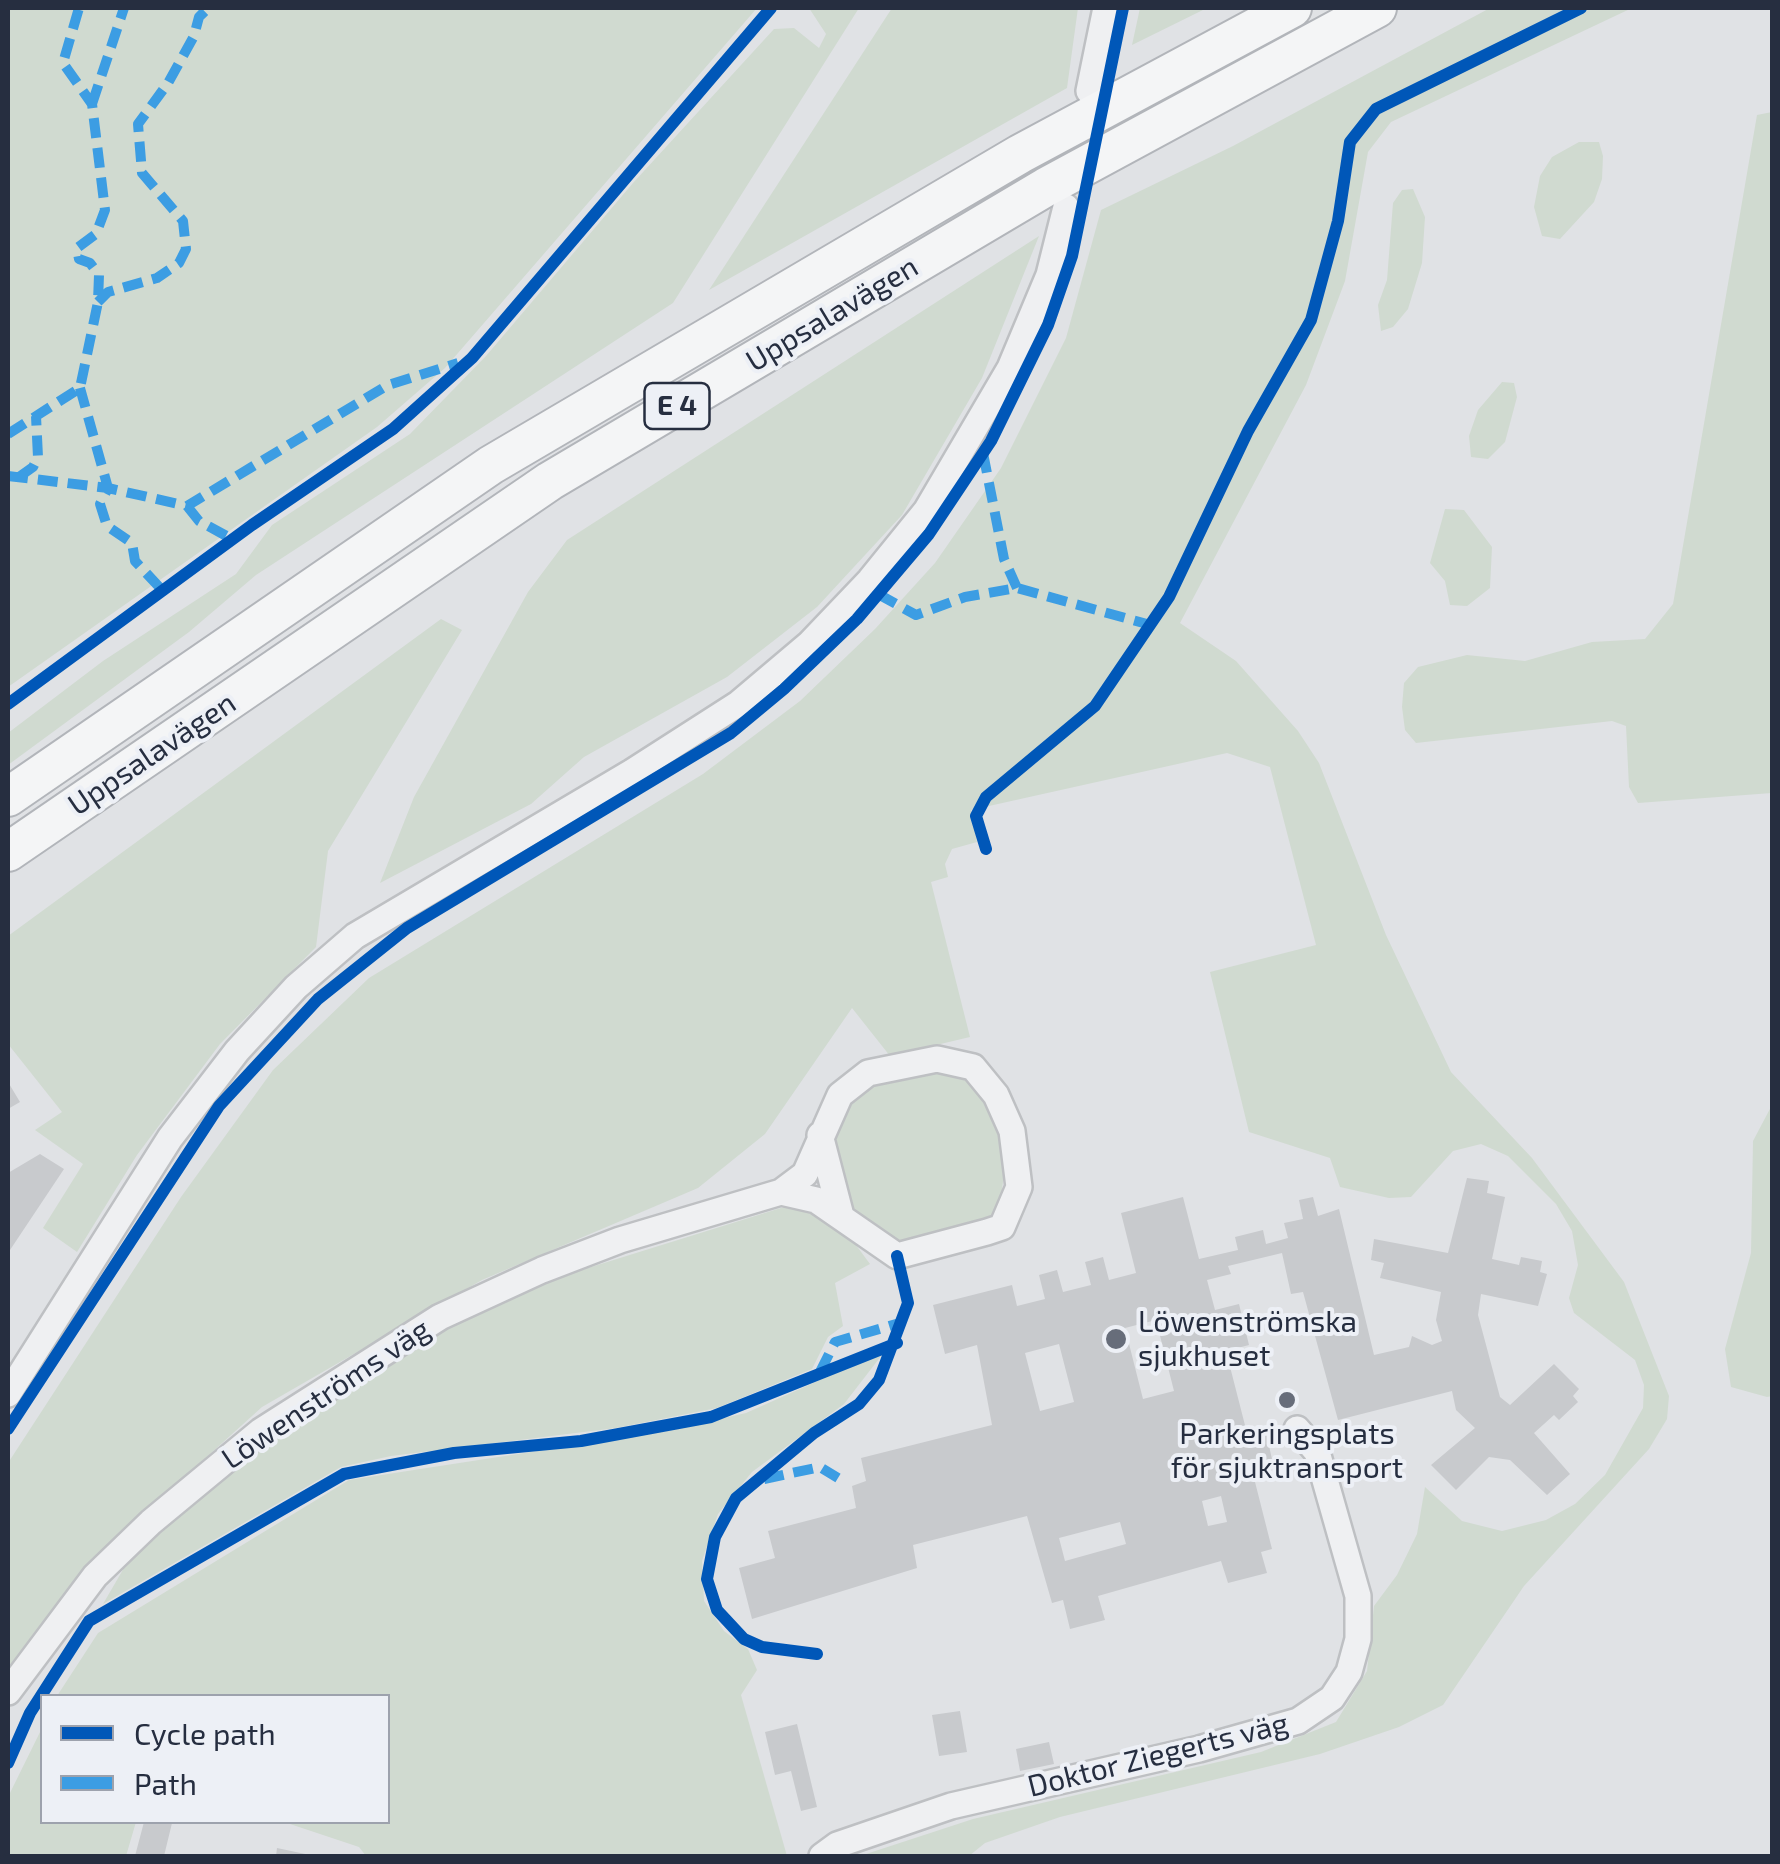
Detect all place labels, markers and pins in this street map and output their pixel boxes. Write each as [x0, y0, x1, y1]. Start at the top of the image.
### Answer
place label: Löwenströmska sjukhuset [1138, 1304, 1357, 1374]
marker: Löwenströmska sjukhuset [1103, 1326, 1129, 1352]
marker: Parkeringsplats för sjuktransport [1276, 1389, 1298, 1411]
place label: Parkeringsplats för sjuktransport [1171, 1416, 1403, 1486]

